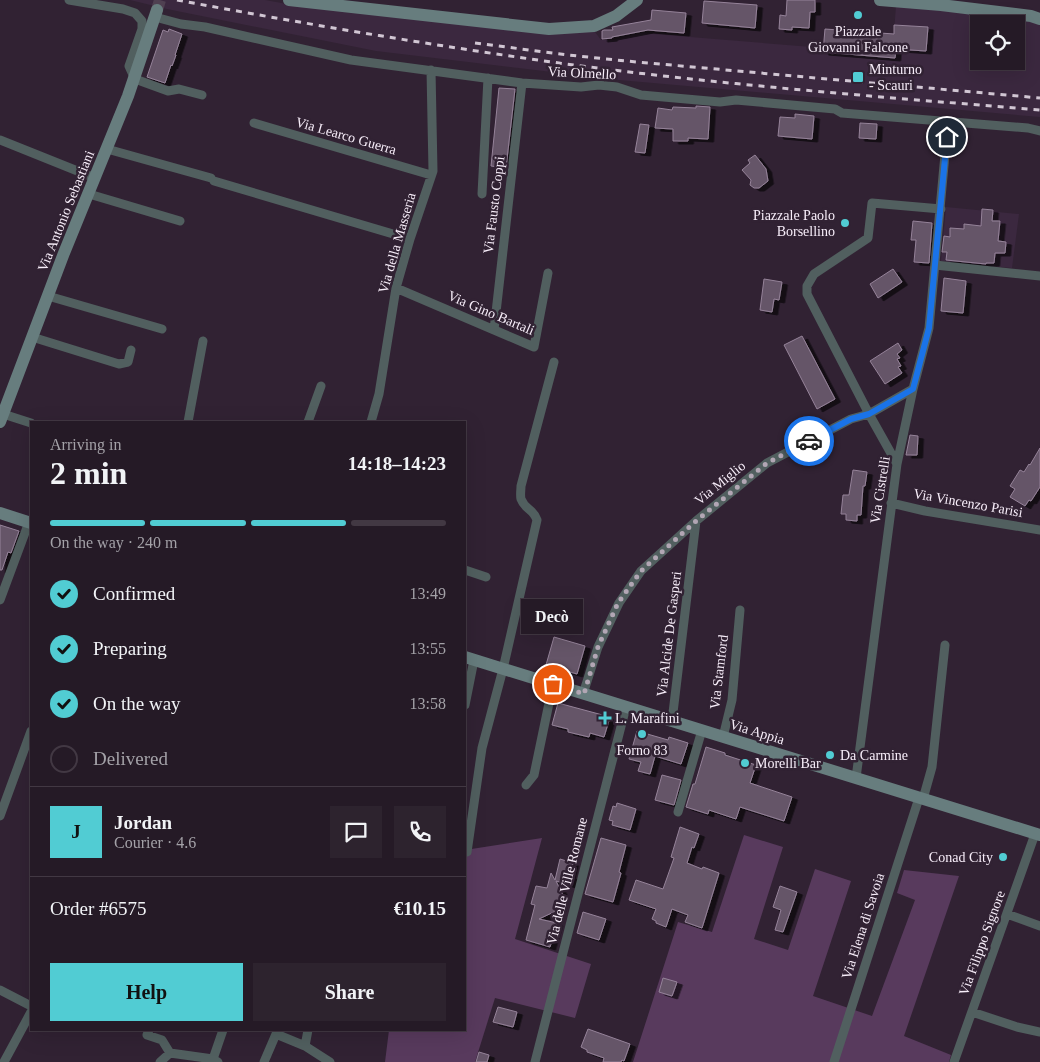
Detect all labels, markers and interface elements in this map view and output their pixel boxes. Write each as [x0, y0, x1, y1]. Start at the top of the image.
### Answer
marker: Piazzale Giovanni Falcone [852, 9, 864, 21]
map controls [970, 15, 1025, 70]
button: locate [970, 15, 1025, 70]
place label: Piazzale Giovanni Falcone [808, 24, 908, 55]
place label: Minturno - Scauri [869, 62, 922, 93]
street label: Via Olmello [547, 64, 617, 82]
marker: Minturno - Scauri [851, 70, 865, 84]
street label: Via Learco Guerra [294, 114, 399, 158]
pin [926, 116, 968, 158]
icon: home [933, 123, 961, 151]
street label: Via Antonio Sebastiani [35, 148, 97, 274]
street label: Via Fausto Coppi [481, 155, 507, 255]
street label: Via della Masseria [375, 190, 419, 295]
place label: Piazzale Paolo Borsellino [753, 208, 835, 239]
marker: Piazzale Paolo Borsellino [839, 217, 851, 229]
street label: Via Gino Bartali [446, 288, 537, 338]
courier [784, 416, 834, 466]
icon: car [795, 427, 823, 455]
text: Arriving in [50, 436, 122, 453]
text: 14:18–14:23 [348, 453, 446, 474]
text: 2 min [50, 455, 127, 491]
street label: Via Cistrelli [867, 455, 893, 525]
street label: Via Miglio [692, 458, 748, 508]
street label: Via Vincenzo Parisi [912, 486, 1024, 520]
text: On the way · 240 m [50, 534, 178, 551]
street label: Via Alcide De Gasperi [654, 570, 684, 698]
icon: check [50, 580, 78, 608]
text: Confirmed [93, 583, 175, 604]
text: 13:49 [410, 585, 446, 602]
callout: Decò [522, 599, 584, 634]
text: Decò [535, 608, 569, 625]
street label: Via Stamford [707, 634, 731, 710]
icon: check [50, 635, 78, 663]
text: Preparing [93, 638, 167, 659]
text: 13:55 [410, 640, 446, 657]
pin [532, 663, 574, 705]
icon: bag [539, 670, 567, 698]
icon: check [50, 690, 78, 718]
text: On the way [93, 693, 181, 714]
text: 13:58 [410, 695, 446, 712]
place label: L. Marafini [615, 711, 680, 726]
marker: L. Marafini [599, 712, 611, 724]
street label: Via Appia [728, 717, 787, 748]
marker: Forno 83 [636, 728, 648, 740]
place label: Forno 83 [617, 743, 667, 758]
text: Delivered [93, 748, 168, 769]
place label: Da Carmine [840, 748, 908, 763]
marker: Da Carmine [824, 749, 836, 761]
place label: Morelli Bar [755, 756, 821, 771]
marker: Morelli Bar [739, 757, 751, 769]
button: chat [330, 806, 382, 858]
button: phone [394, 806, 446, 858]
text: Jordan [114, 812, 172, 833]
street label: Via delle Ville Romane [544, 816, 590, 946]
text: J [71, 821, 81, 842]
text: Courier · 4.6 [114, 834, 196, 851]
place label: Conad City [929, 850, 993, 865]
marker: Conad City [997, 851, 1009, 863]
street label: Via Elena di Savoia [839, 870, 887, 981]
street label: Via Filippo Signore [956, 889, 1008, 997]
text: Order #6575 [50, 898, 147, 919]
text: €10.15 [394, 898, 446, 919]
button: Help [50, 963, 243, 1021]
button: Share [253, 963, 446, 1021]

